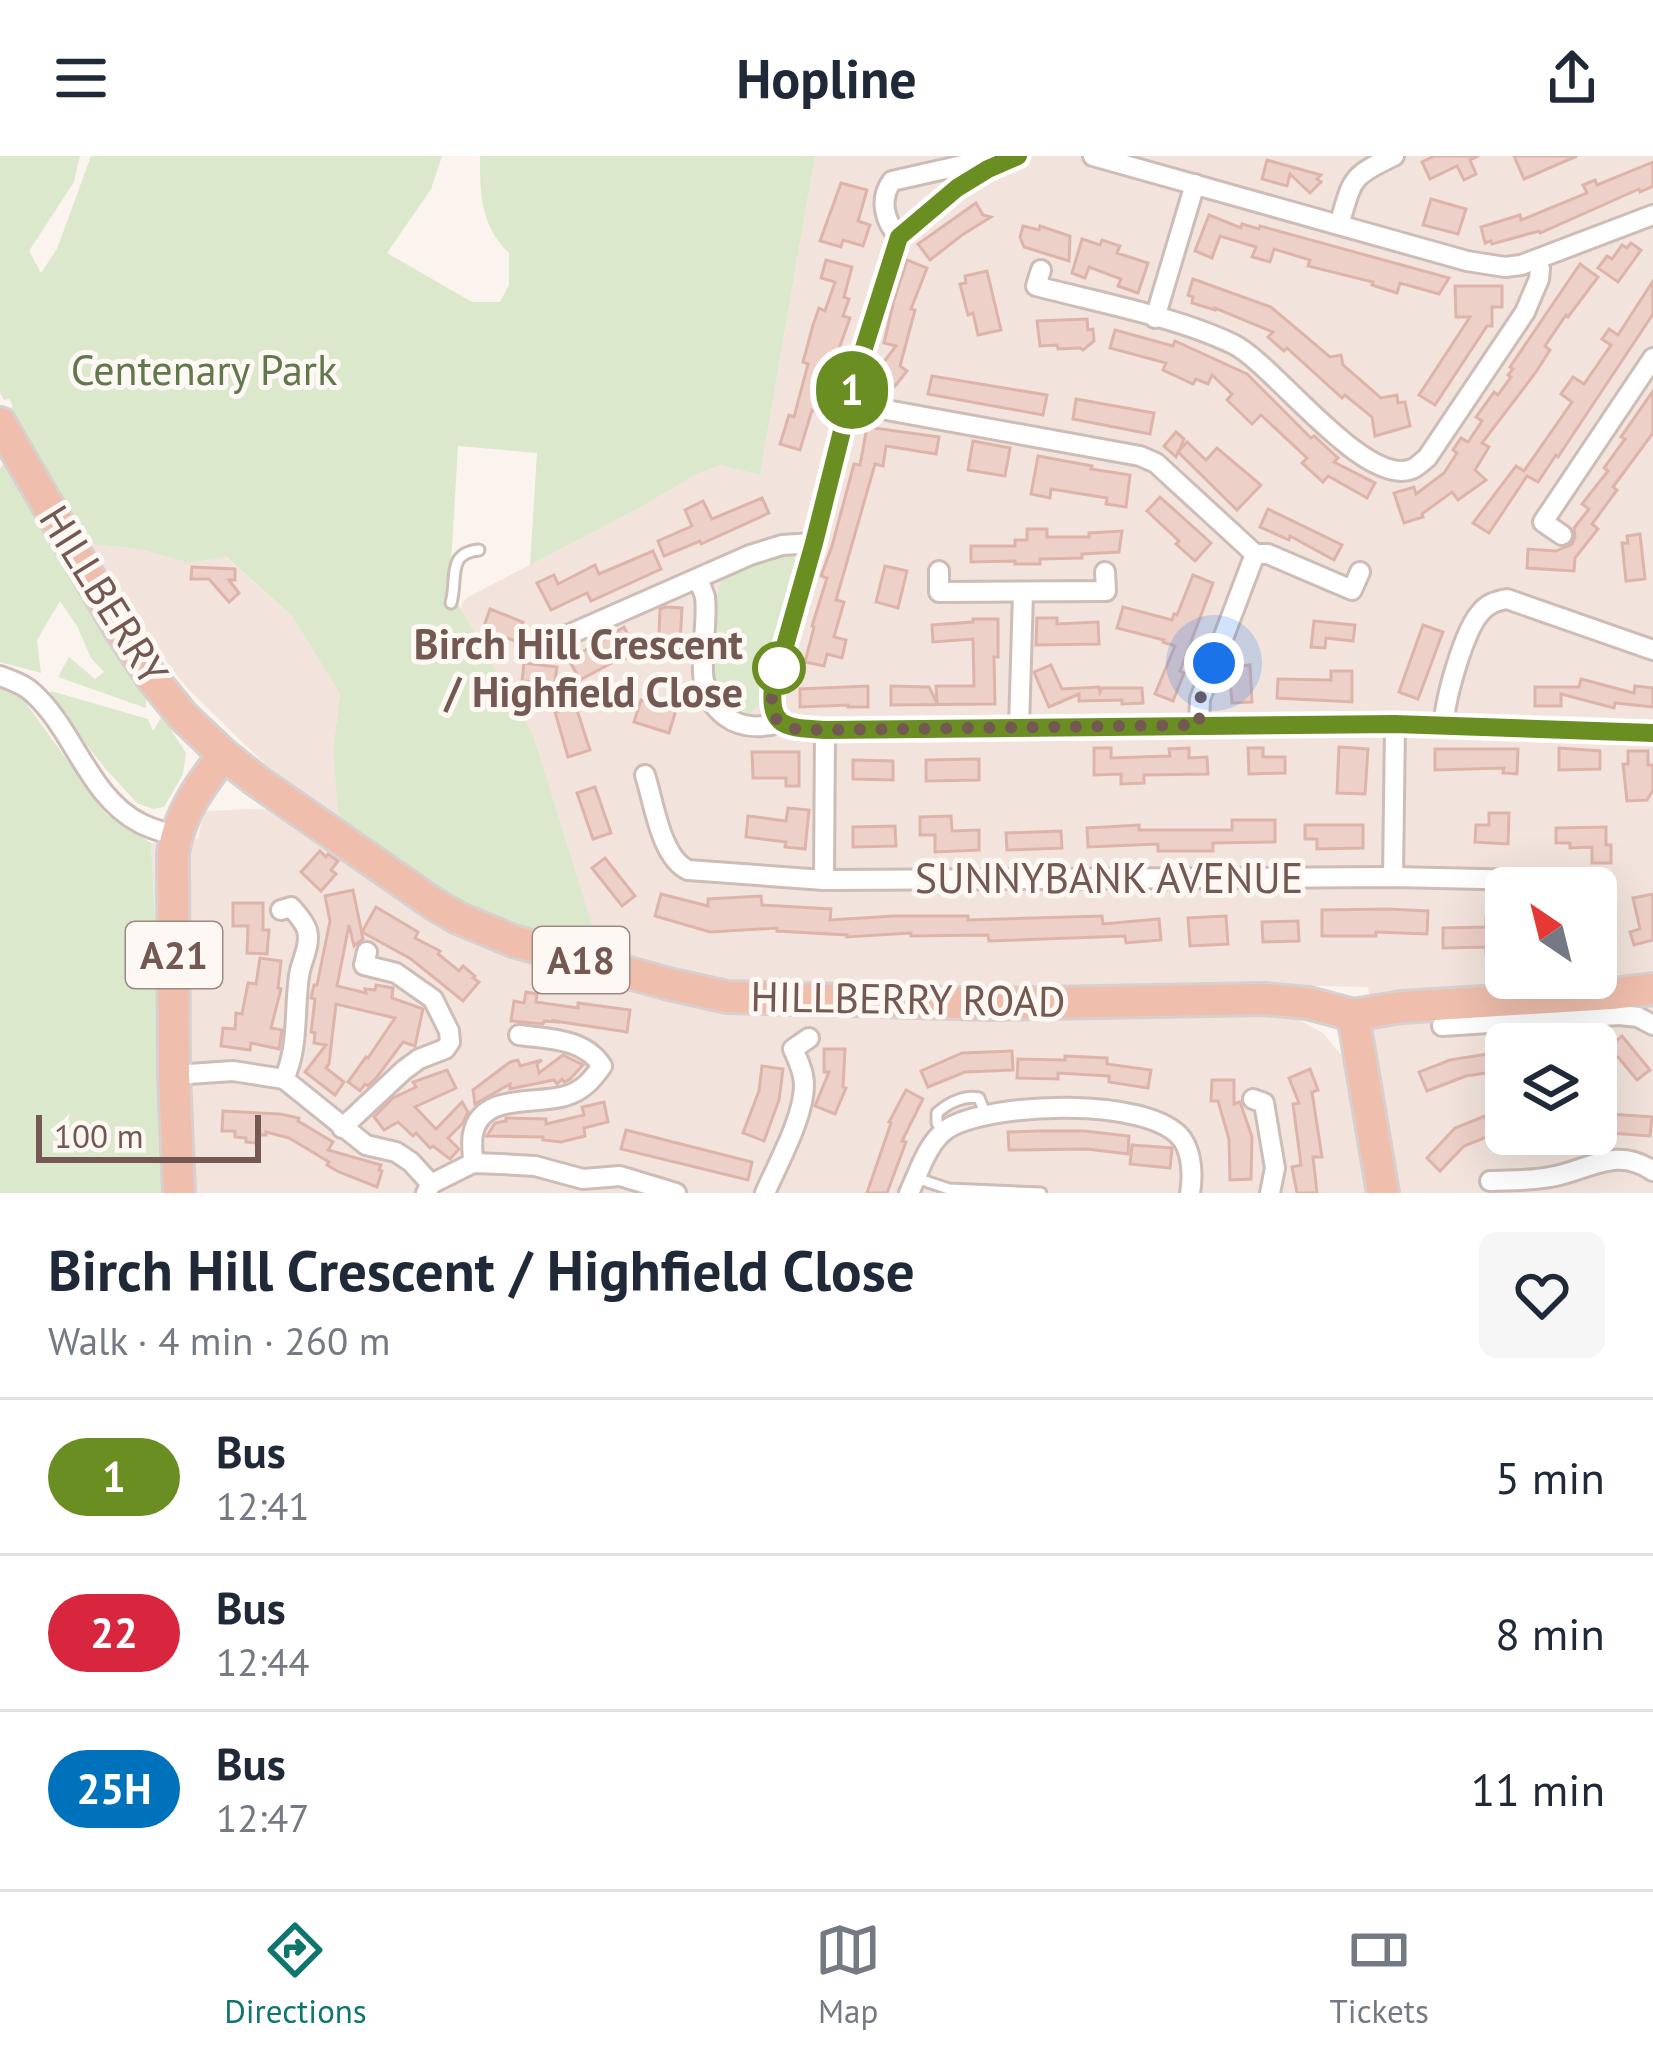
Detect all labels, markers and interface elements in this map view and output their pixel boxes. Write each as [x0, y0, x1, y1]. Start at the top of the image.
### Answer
text: Hopline [736, 43, 917, 113]
icon: menu [48, 45, 114, 111]
icon: share [1539, 45, 1605, 111]
park label: Centenary Park [71, 342, 337, 397]
line badge: 1 [813, 351, 891, 429]
text: 1 [840, 362, 864, 417]
street label: HILLBERRY [28, 495, 182, 695]
place label: Birch Hill Crescent / Highfield Close [414, 616, 743, 719]
your location [1184, 633, 1244, 693]
marker: Birch Hill Crescent / Highfield Close [754, 643, 804, 693]
street label: SUNNYBANK AVENUE [915, 850, 1303, 905]
north arrow [1485, 867, 1617, 999]
map controls [1485, 867, 1617, 1155]
road number: A21 [126, 922, 222, 988]
road number: A18 [533, 927, 629, 993]
street label: HILLBERRY ROAD [750, 968, 1066, 1029]
button: layers [1485, 1023, 1617, 1155]
scale bar [36, 1109, 261, 1162]
text: 100 m [54, 1114, 144, 1157]
button: heart [1479, 1232, 1605, 1358]
text: Birch Hill Crescent / Highfield Close [48, 1233, 915, 1307]
text: Walk · 4 min · 260 m [48, 1315, 390, 1366]
text: Bus [216, 1422, 286, 1480]
text: 5 min [1495, 1448, 1605, 1506]
text: 1 [102, 1449, 126, 1504]
text: 12:41 [216, 1480, 310, 1531]
text: Bus [216, 1578, 286, 1636]
text: 8 min [1495, 1604, 1605, 1662]
text: 22 [90, 1605, 138, 1660]
text: 12:44 [216, 1636, 310, 1687]
text: Bus [216, 1734, 286, 1792]
text: 11 min [1471, 1760, 1605, 1818]
text: 25H [77, 1761, 151, 1816]
text: 12:47 [216, 1792, 310, 1843]
tab: Directions [224, 1917, 367, 2032]
tab: Map [815, 1917, 881, 2032]
tab: Tickets [1329, 1917, 1429, 2032]

